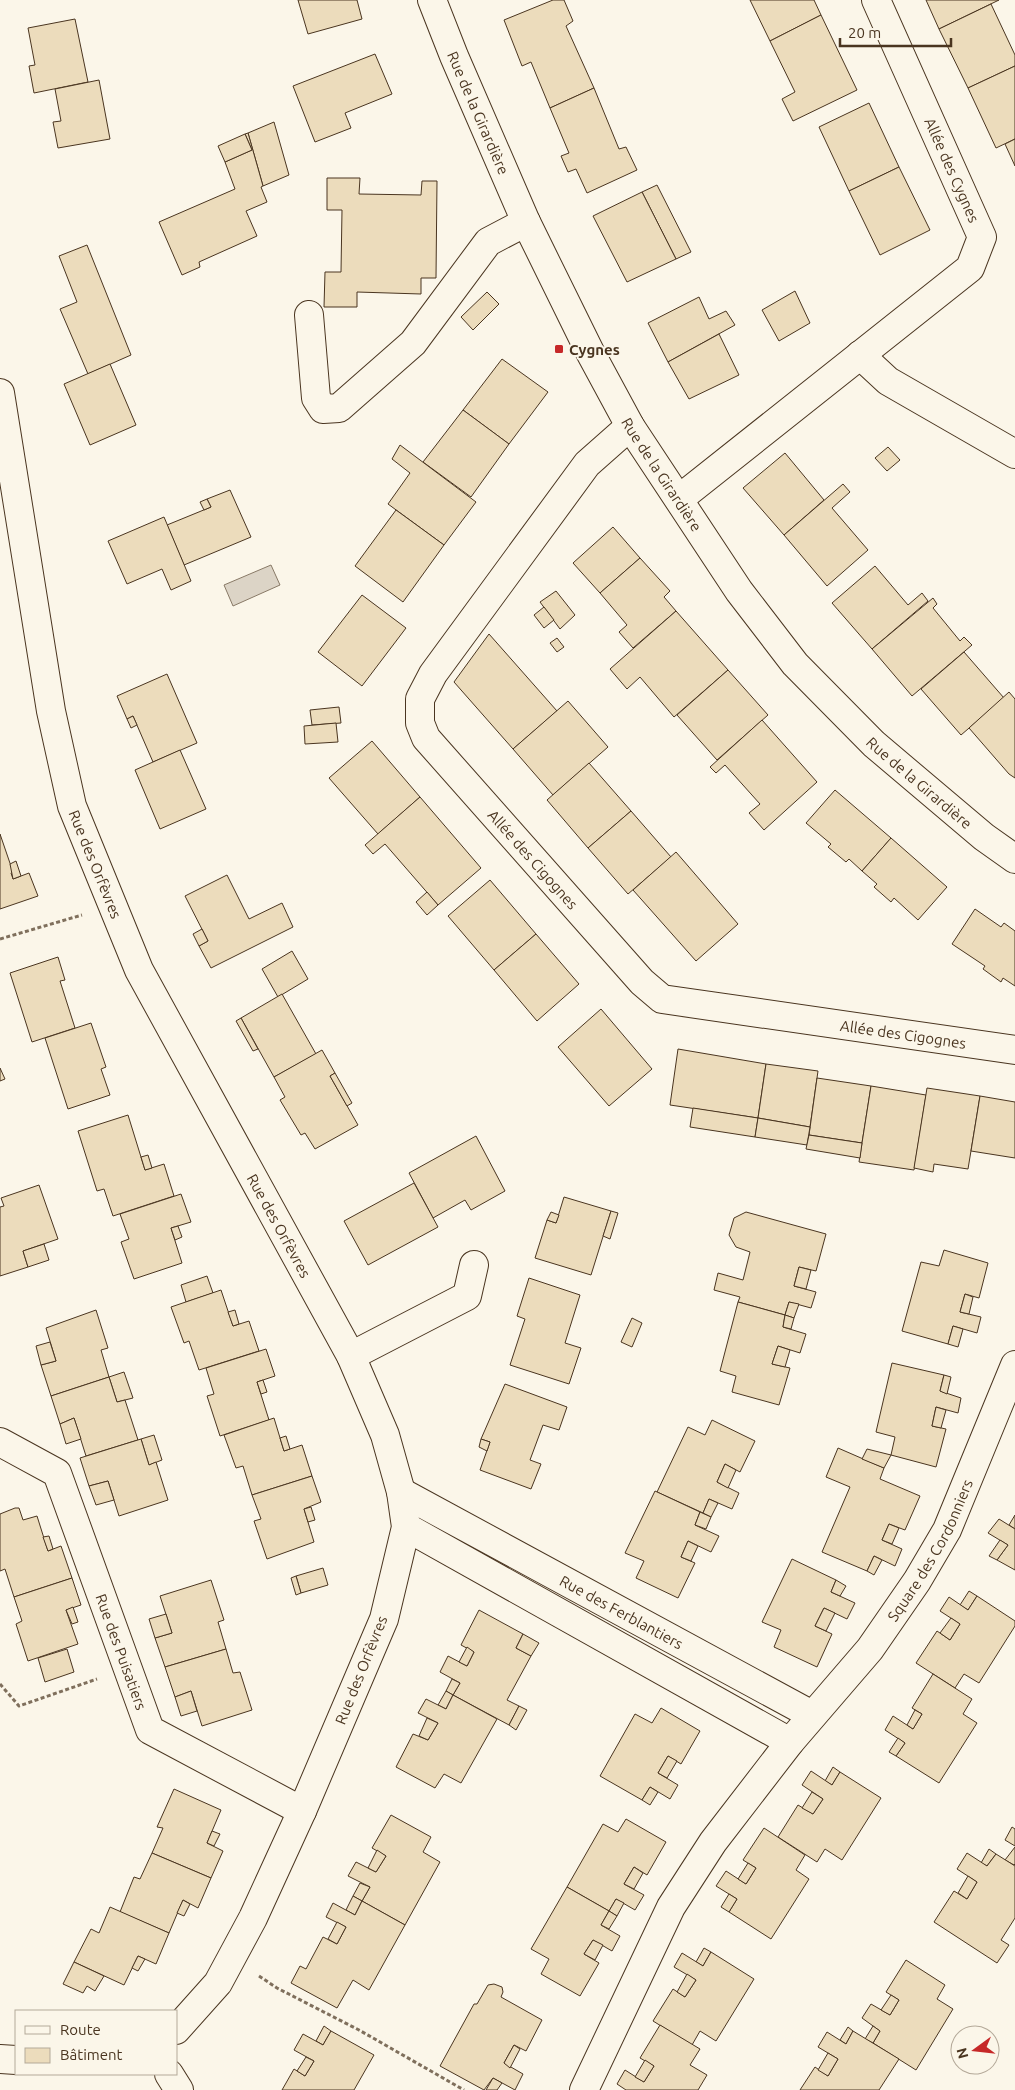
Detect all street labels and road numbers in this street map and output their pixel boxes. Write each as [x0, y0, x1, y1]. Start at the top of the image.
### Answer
street label: Rue de la Girardière [444, 49, 513, 177]
street label: Allée des Cygnes [921, 115, 983, 225]
street label: Rue de la Girardière [619, 415, 706, 534]
street label: Rue de la Girardière [863, 733, 976, 832]
street label: Allée des Cigognes [485, 806, 582, 912]
street label: Rue des Orfèvres [66, 807, 125, 921]
street label: Allée des Cigognes [839, 1016, 967, 1051]
street label: Rue des Orfèvres [244, 1171, 315, 1280]
street label: Square des Cordonniers [884, 1477, 976, 1624]
street label: Rue des Ferblantiers [557, 1571, 686, 1652]
street label: Rue des Puisatiers [93, 1591, 150, 1712]
street label: Rue des Orfèvres [331, 1613, 391, 1727]

